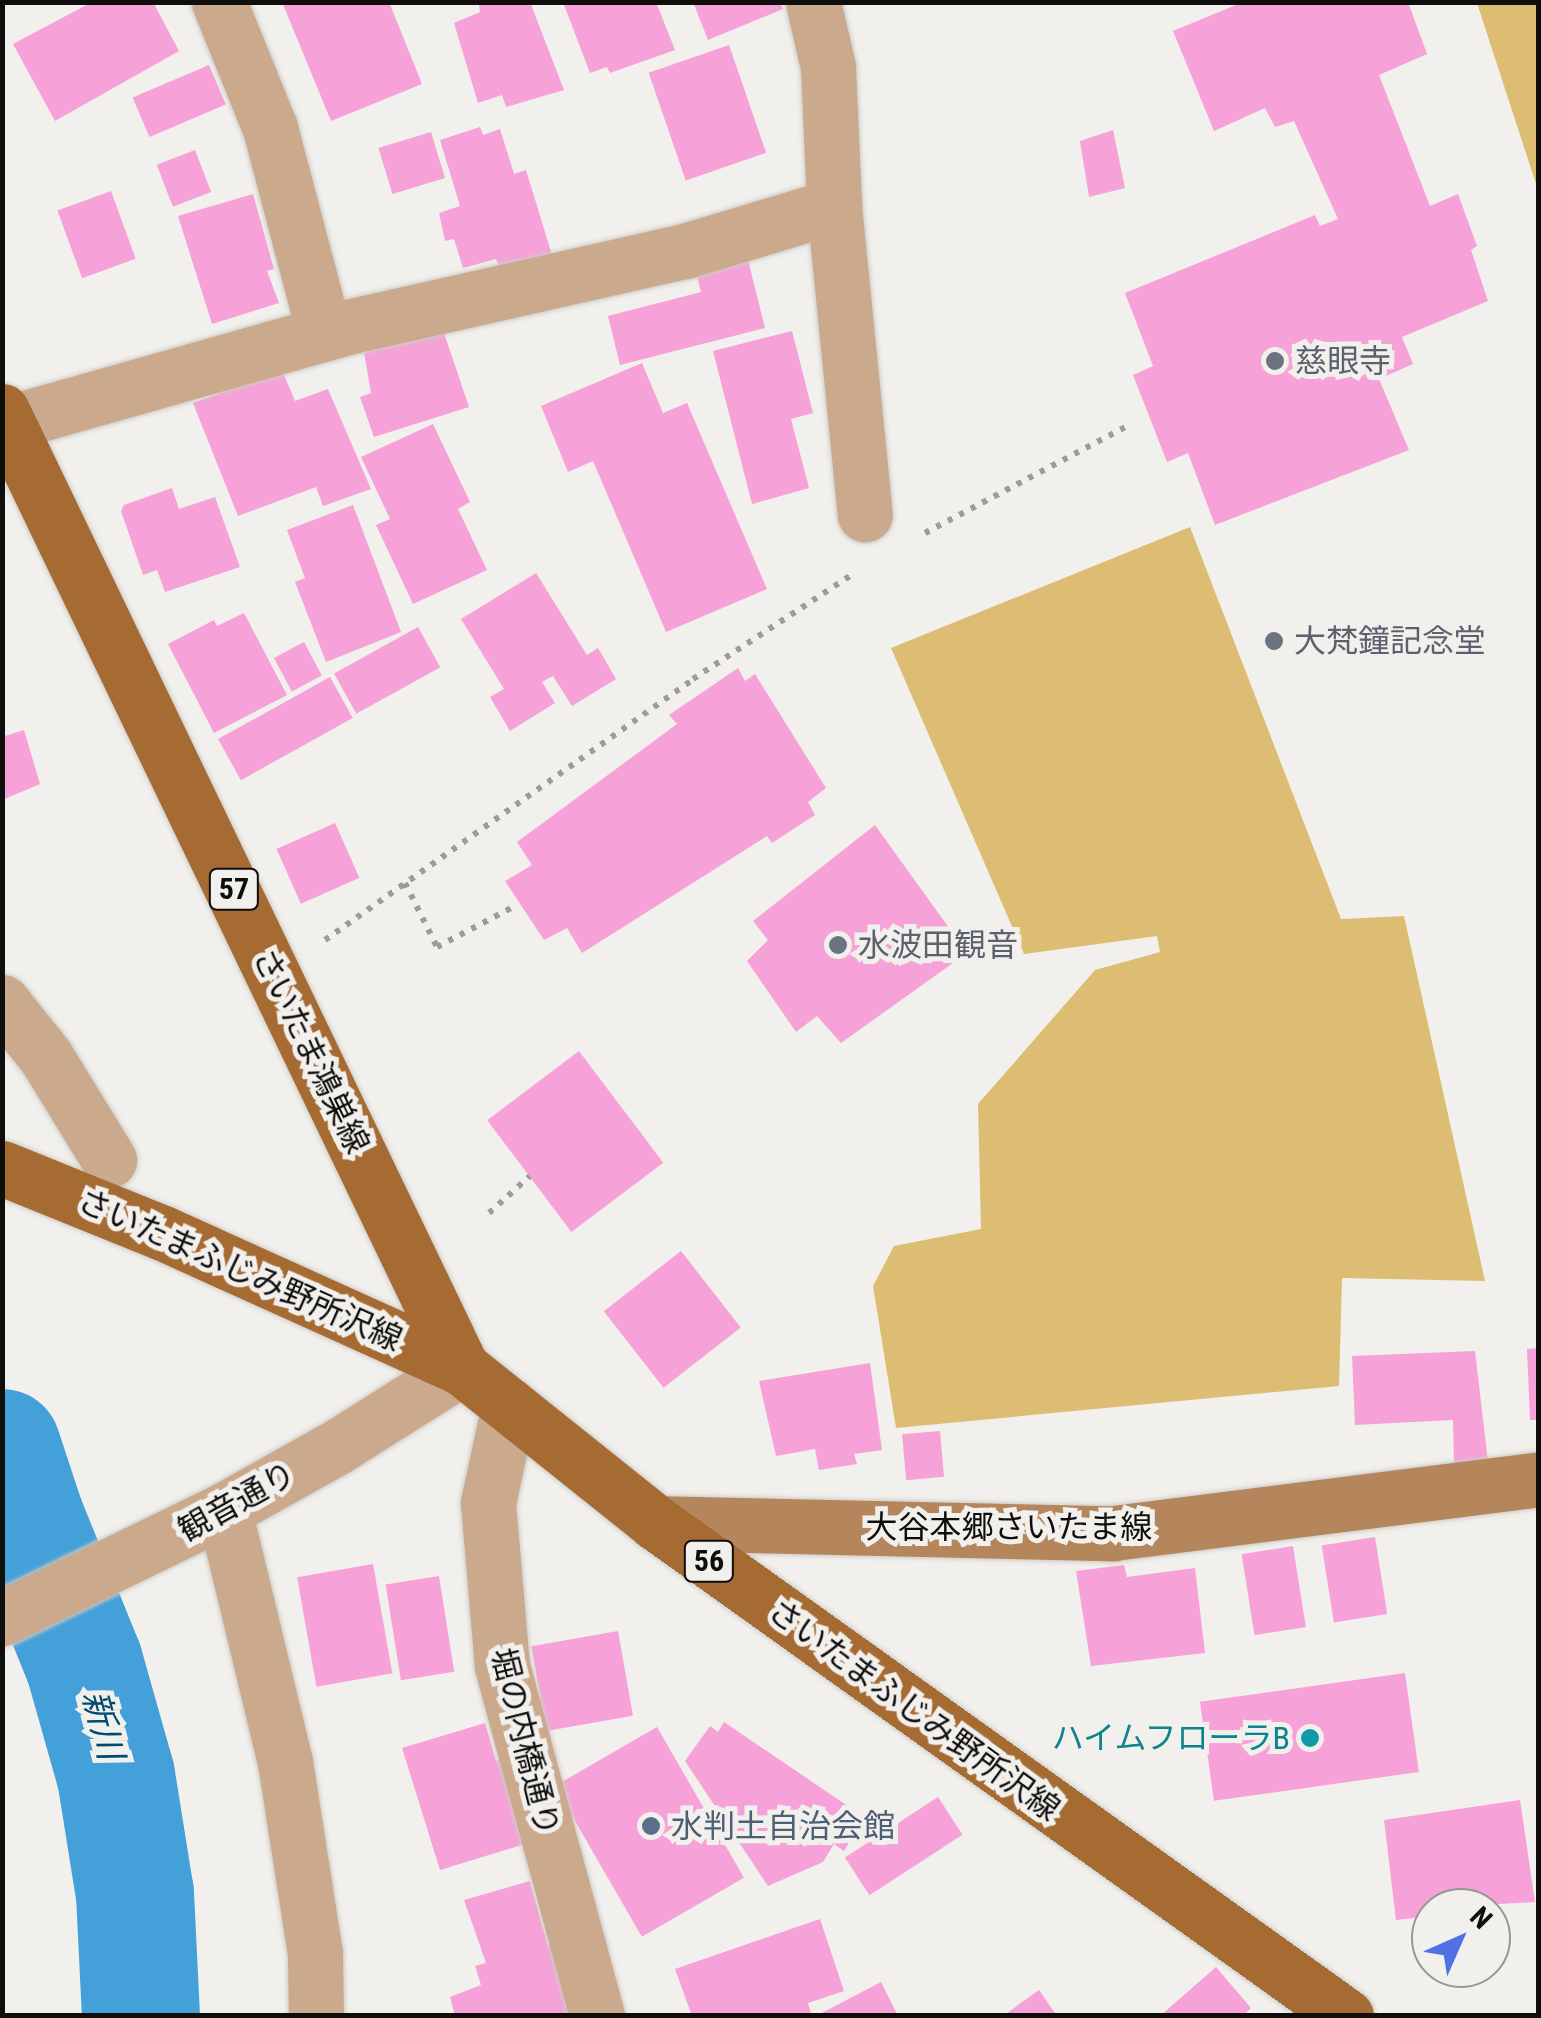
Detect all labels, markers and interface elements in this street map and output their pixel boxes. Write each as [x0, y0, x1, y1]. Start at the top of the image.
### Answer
place label: 慈眼寺 [1295, 342, 1391, 380]
marker: 慈眼寺 [1264, 350, 1286, 372]
place label: 大梵鐘記念堂 [1294, 622, 1486, 660]
marker: 大梵鐘記念堂 [1263, 630, 1285, 652]
road number: 57 [206, 864, 262, 914]
place label: 水波田観音 [858, 926, 1018, 964]
marker: 水波田観音 [827, 934, 849, 956]
street label: さいたま鴻巣線 [245, 942, 377, 1160]
street label: さいたまふじみ野所沢線 [71, 1181, 409, 1359]
street label: 観音通り [172, 1454, 302, 1550]
street label: 大谷本郷さいたま線 [865, 1508, 1153, 1546]
road number: 56 [682, 1536, 736, 1586]
street label: さいたまふじみ野所沢線 [760, 1591, 1068, 1829]
street label: 堀の内橋通り [483, 1644, 567, 1840]
water label: 新川 [73, 1686, 131, 1764]
place label: ハイムフローラB [1049, 1719, 1290, 1757]
marker: ハイムフローラB [1299, 1727, 1321, 1749]
place label: 水判土自治会館 [671, 1807, 895, 1845]
marker: 水判土自治会館 [640, 1815, 662, 1837]
north arrow [1411, 1888, 1511, 1988]
text: N [1463, 1900, 1499, 1936]

